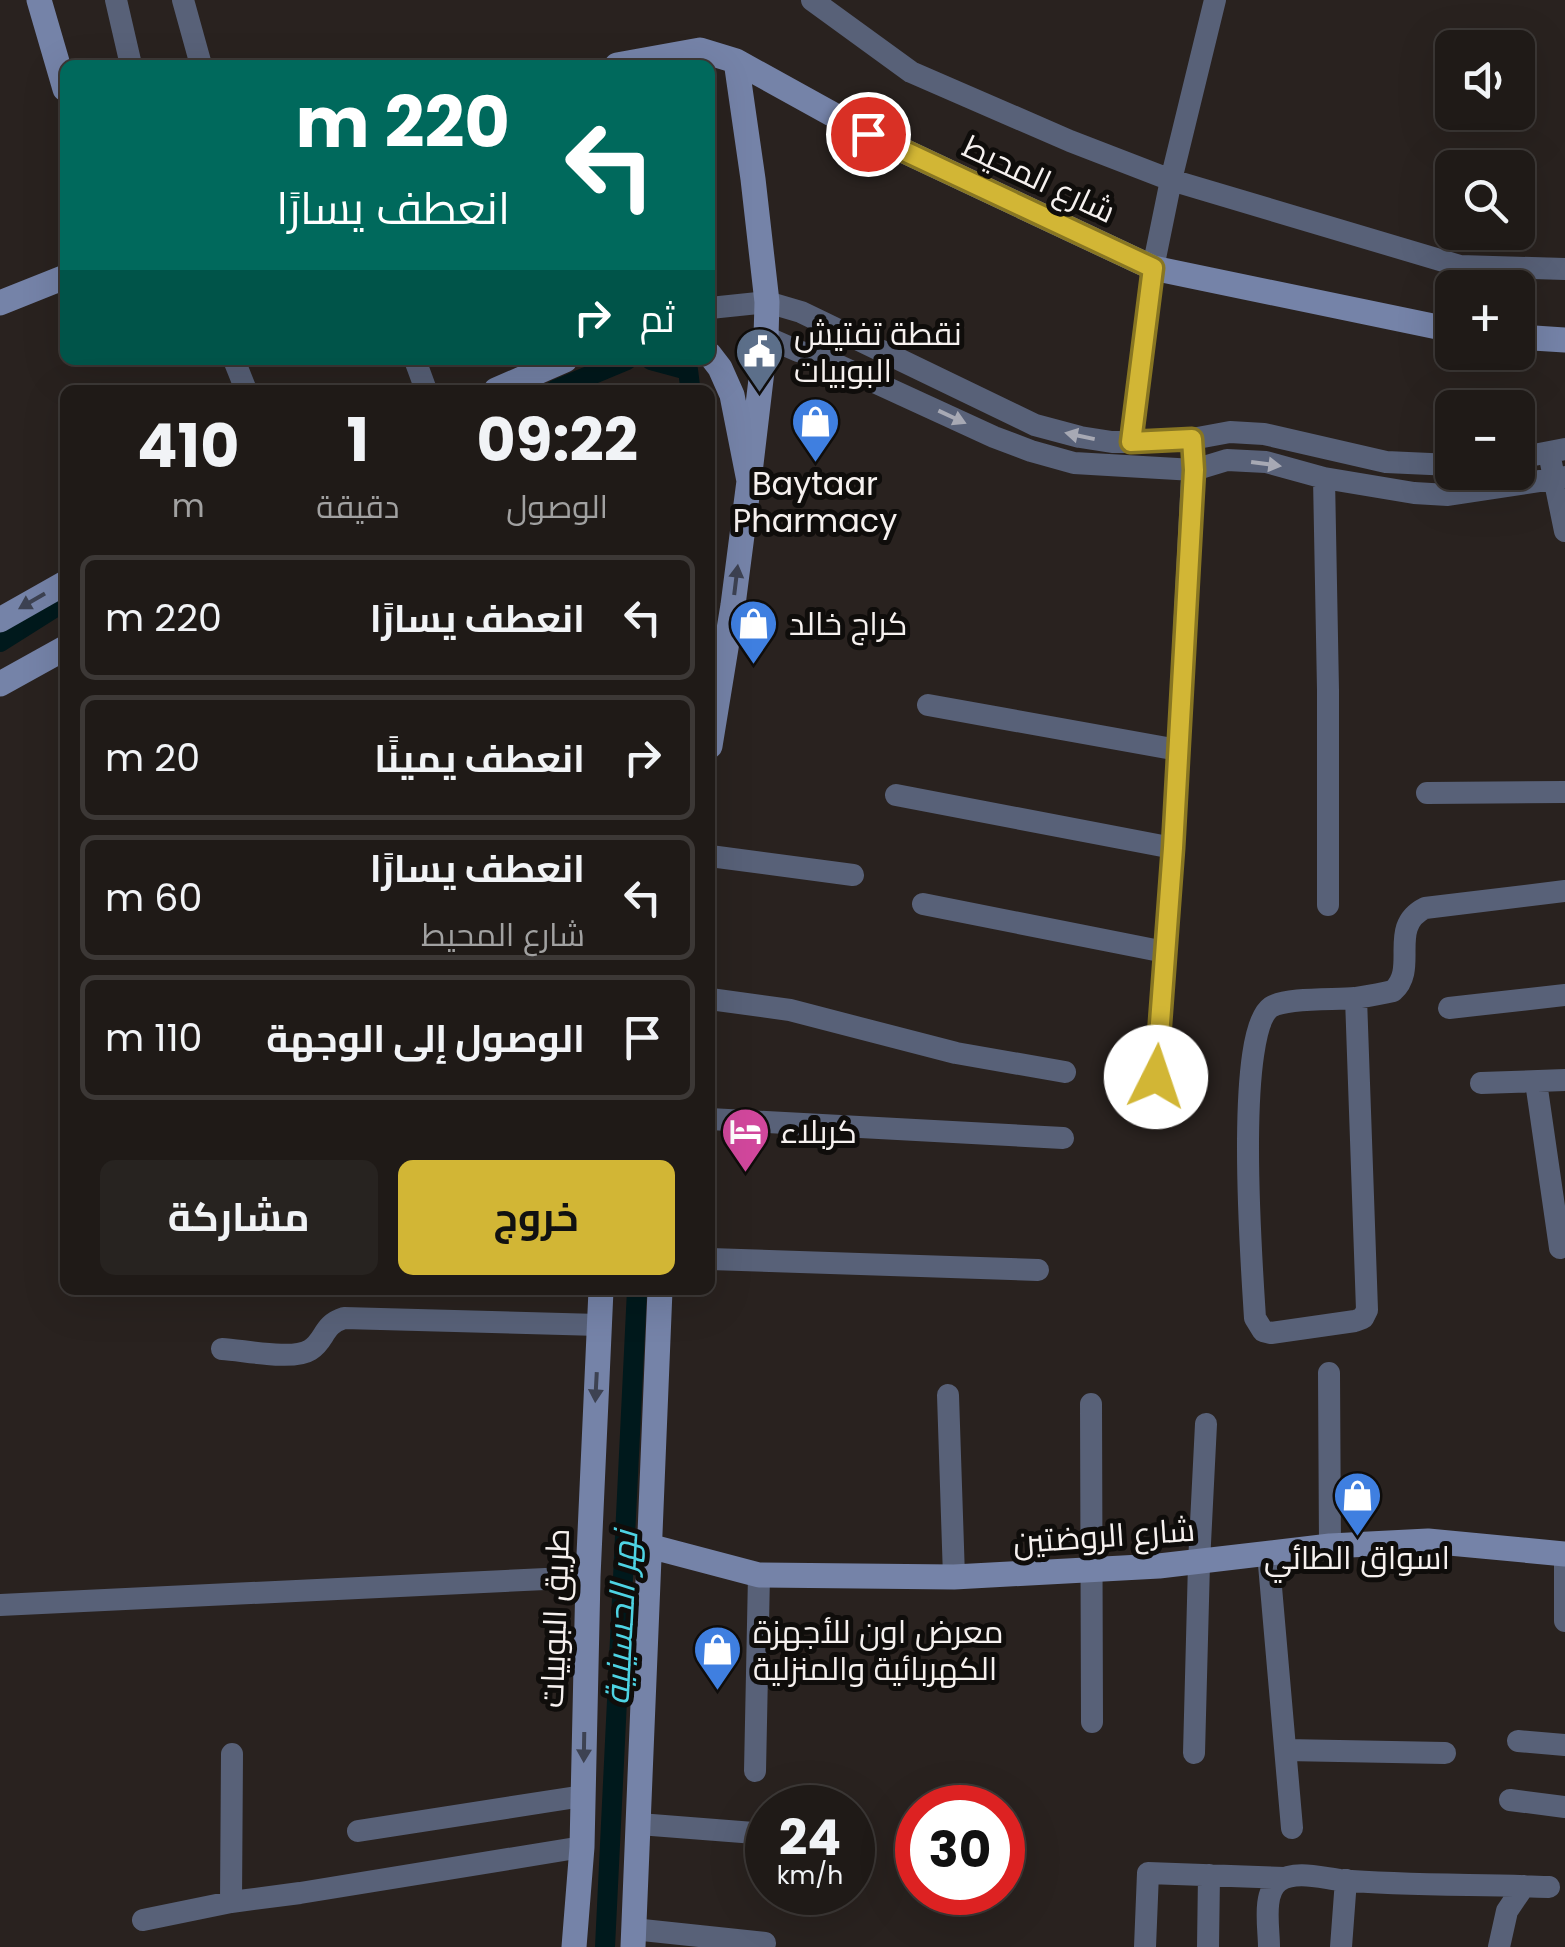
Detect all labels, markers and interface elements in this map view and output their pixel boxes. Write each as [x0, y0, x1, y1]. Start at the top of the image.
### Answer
map controls [1435, 30, 1535, 490]
button: sound [1435, 30, 1535, 130]
text: 220 m [295, 73, 510, 172]
pin [826, 92, 911, 177]
icon: left [545, 100, 675, 230]
icon: arrive [841, 107, 896, 162]
street label: شارع المحيط [955, 124, 1123, 234]
button: search [1435, 150, 1535, 250]
text: انعطف يسارًا [276, 177, 510, 240]
button: + [1435, 270, 1535, 370]
icon: right [565, 290, 620, 345]
text: ثم [640, 292, 675, 345]
place label: نقطة تفتيش البوبيات [794, 311, 962, 393]
public building icon: نقطة تفتيش البوبيات [733, 326, 785, 394]
button: − [1435, 390, 1535, 490]
shop icon: Baytaar Pharmacy [789, 396, 841, 464]
text: 1 [347, 398, 369, 482]
text: 09:22 [476, 398, 638, 482]
text: 410 [137, 404, 239, 488]
one-way arrow [938, 409, 967, 426]
one-way arrow [1064, 428, 1095, 443]
one-way arrow [1251, 456, 1283, 472]
place label: Baytaar Pharmacy [733, 461, 897, 543]
text: m [172, 483, 205, 528]
text: دقيقة [316, 484, 400, 529]
text: الوصول [506, 484, 608, 529]
one-way arrow [729, 564, 745, 596]
icon: left [615, 590, 670, 645]
text: 220 m [105, 591, 222, 644]
text: انعطف يسارًا [370, 592, 585, 645]
one-way arrow [18, 593, 47, 610]
shop icon: كراج خالد [728, 598, 780, 666]
place label: كراج خالد [789, 601, 907, 646]
icon: right [615, 730, 670, 785]
text: 20 m [105, 731, 200, 784]
text: انعطف يمينًا [374, 732, 585, 785]
text: انعطف يسارًا [370, 842, 585, 895]
icon: left [615, 870, 670, 925]
text: 60 m [105, 871, 202, 924]
text: شارع المحيط [421, 912, 585, 957]
icon: arrive [615, 1010, 670, 1065]
text: 110 m [105, 1011, 202, 1064]
text: الوصول إلى الوجهة [266, 1012, 585, 1065]
position arrow [1104, 1025, 1208, 1129]
hotel icon: كربلاء [719, 1106, 771, 1174]
place label: كربلاء [780, 1109, 857, 1154]
button: مشاركة [100, 1160, 378, 1275]
button: خروج [398, 1160, 675, 1275]
one-way arrow [587, 1372, 603, 1404]
shop icon: اسواق الطائي [1331, 1470, 1383, 1538]
street label: شارع الروضتين [1011, 1507, 1197, 1564]
water label: نهر الحسينية [591, 1526, 650, 1707]
street label: طريق البوبيات [529, 1527, 580, 1709]
place label: اسواق الطائي [1264, 1535, 1450, 1583]
place label: معرض اون للأجهزة الكهربائية والمنزلية [753, 1609, 1004, 1691]
shop icon: معرض اون للأجهزة الكهربائية والمنزلية [692, 1624, 744, 1692]
one-way arrow [575, 1732, 591, 1764]
speed limit sign: 30 [895, 1785, 1025, 1915]
text: 24 [779, 1802, 841, 1873]
text: km/h [777, 1858, 843, 1893]

